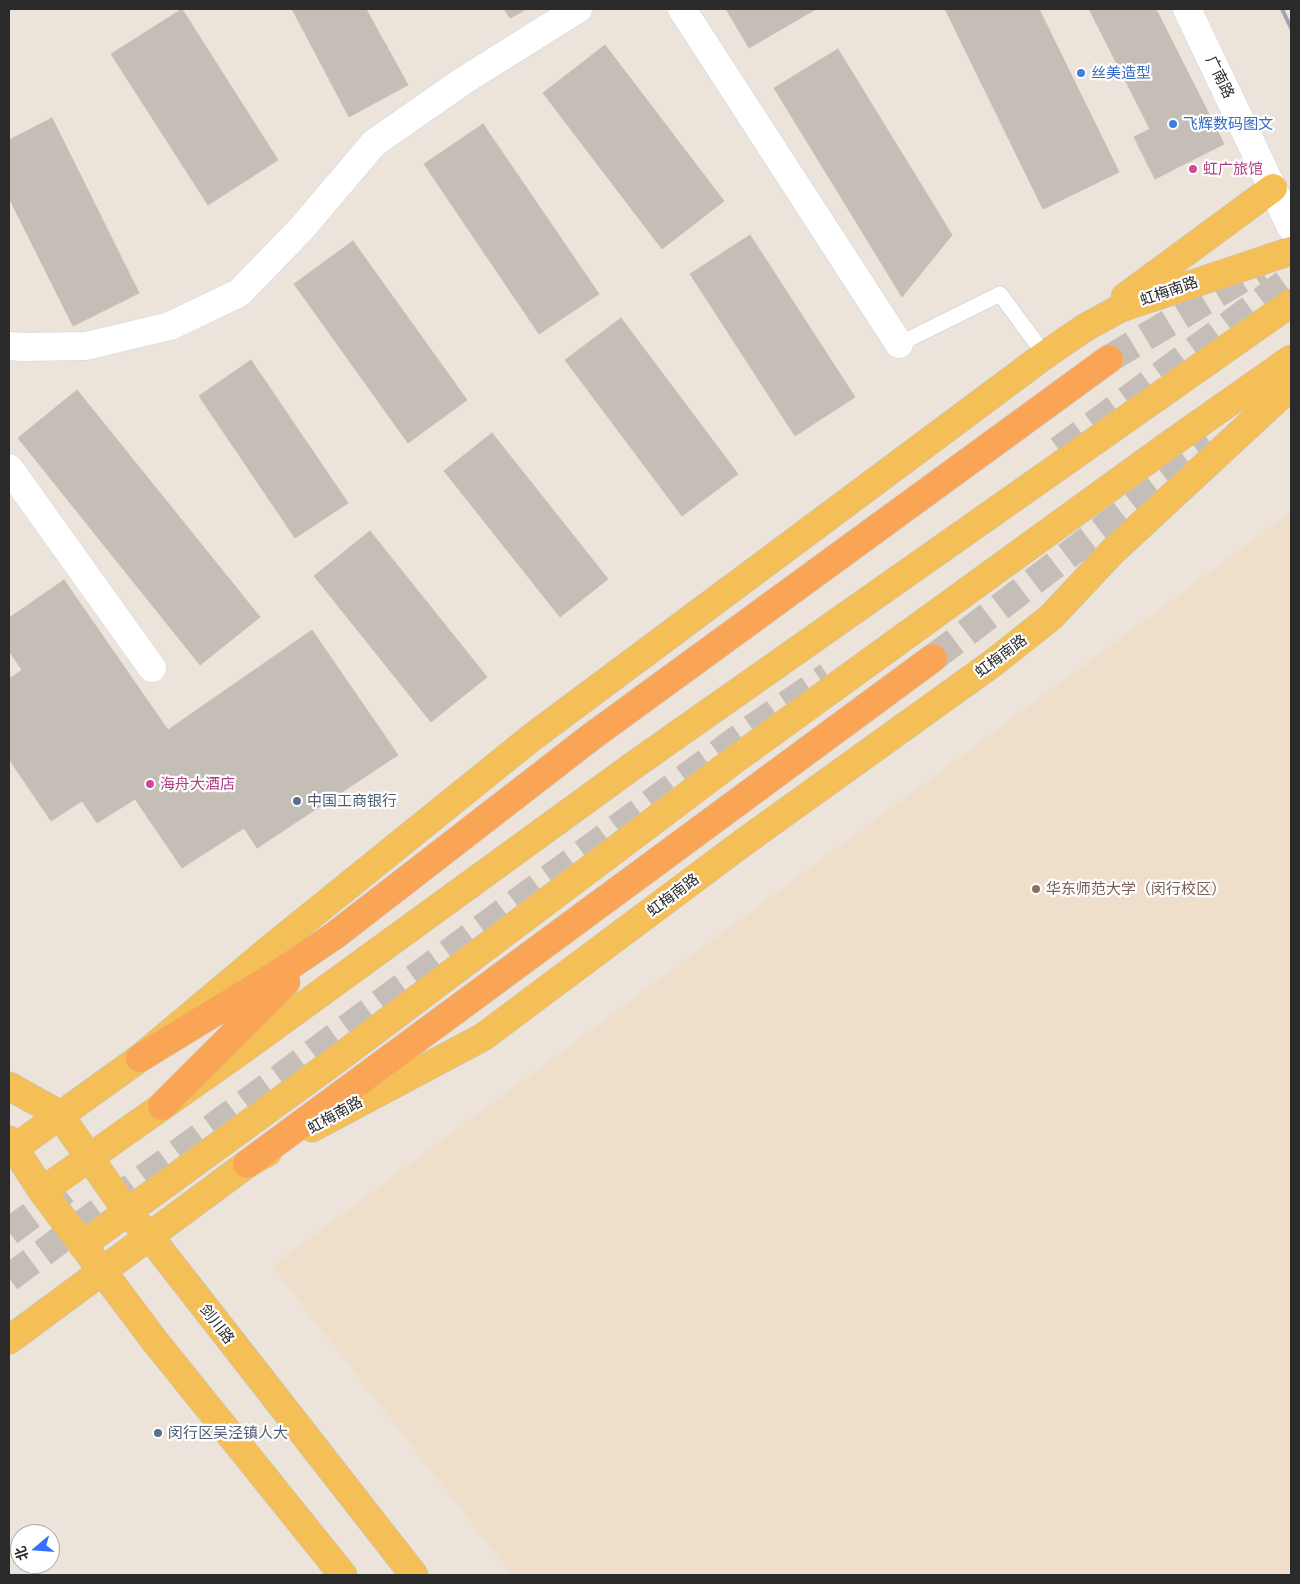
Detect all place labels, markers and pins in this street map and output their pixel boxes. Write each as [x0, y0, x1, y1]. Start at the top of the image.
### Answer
place label: 丝美造型 [1091, 64, 1151, 82]
marker: 丝美造型 [1075, 67, 1087, 79]
place label: 飞辉数码图文 [1183, 115, 1273, 133]
marker: 飞辉数码图文 [1167, 118, 1179, 130]
place label: 虹广旅馆 [1203, 160, 1263, 178]
marker: 虹广旅馆 [1187, 163, 1199, 175]
place label: 海舟大酒店 [160, 775, 235, 793]
marker: 海舟大酒店 [144, 778, 156, 790]
place label: 中国工商银行 [307, 792, 397, 810]
marker: 中国工商银行 [291, 795, 303, 807]
place label: 华东师范大学（闵行校区） [1046, 880, 1226, 898]
marker: 华东师范大学（闵行校区） [1030, 883, 1042, 895]
place label: 闵行区吴泾镇人大 [168, 1424, 288, 1442]
marker: 闵行区吴泾镇人大 [152, 1427, 164, 1439]

